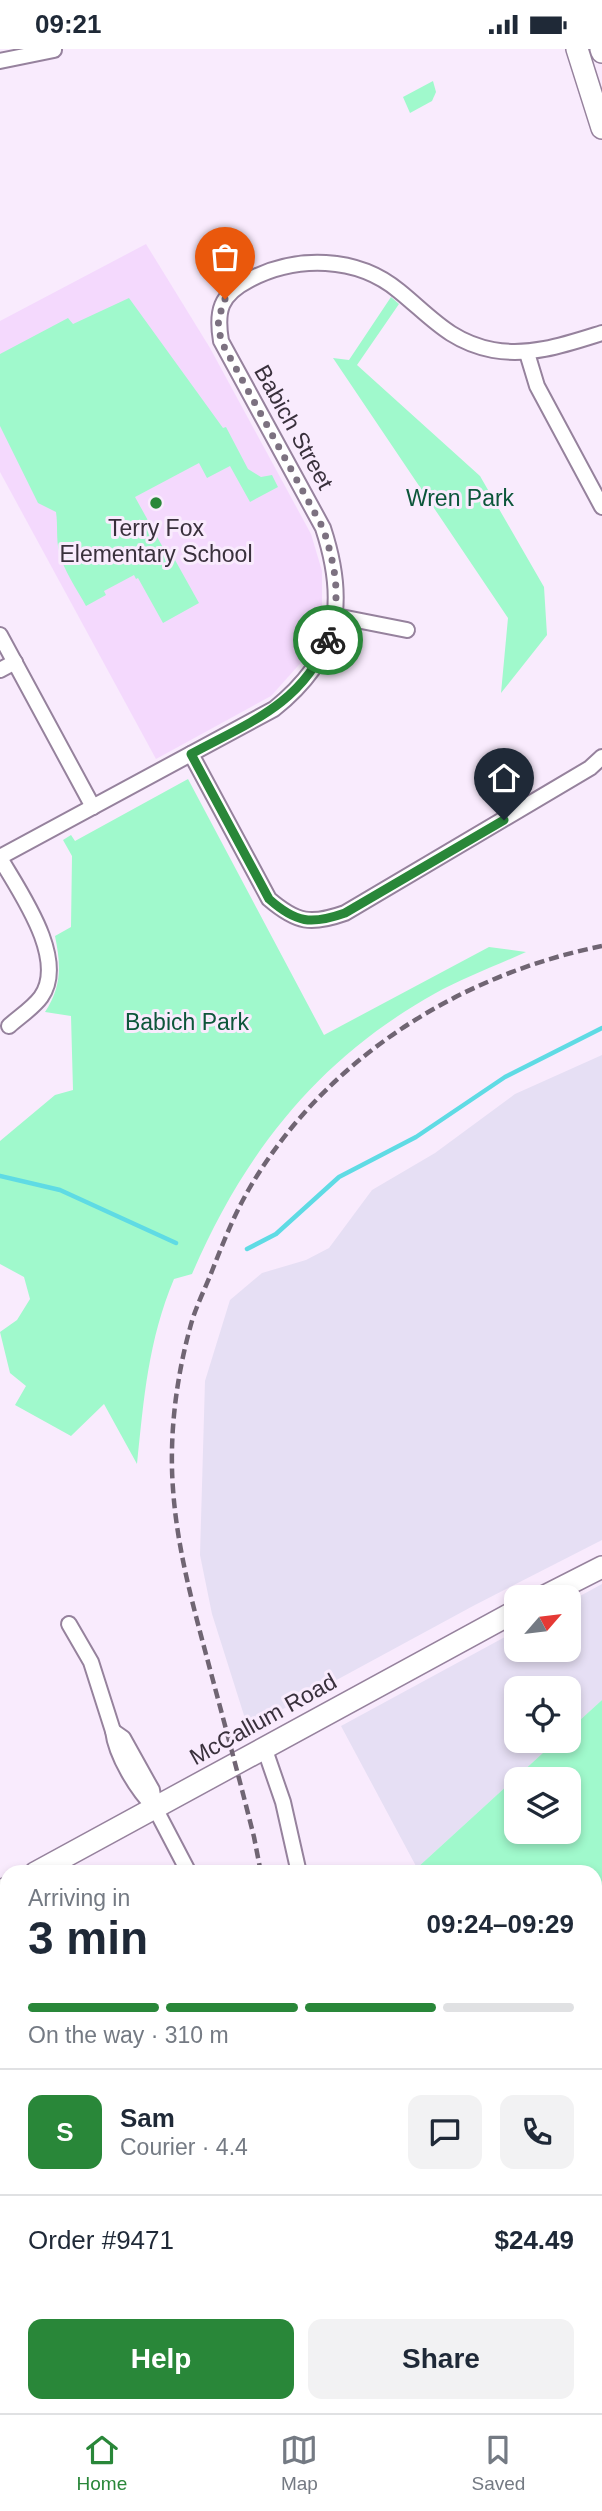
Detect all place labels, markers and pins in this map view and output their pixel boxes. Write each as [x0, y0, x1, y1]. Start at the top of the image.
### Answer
pin [195, 227, 255, 299]
marker: Terry Fox Elementary School [148, 495, 164, 511]
place label: Terry Fox Elementary School [59, 515, 253, 567]
pin [474, 748, 534, 820]

